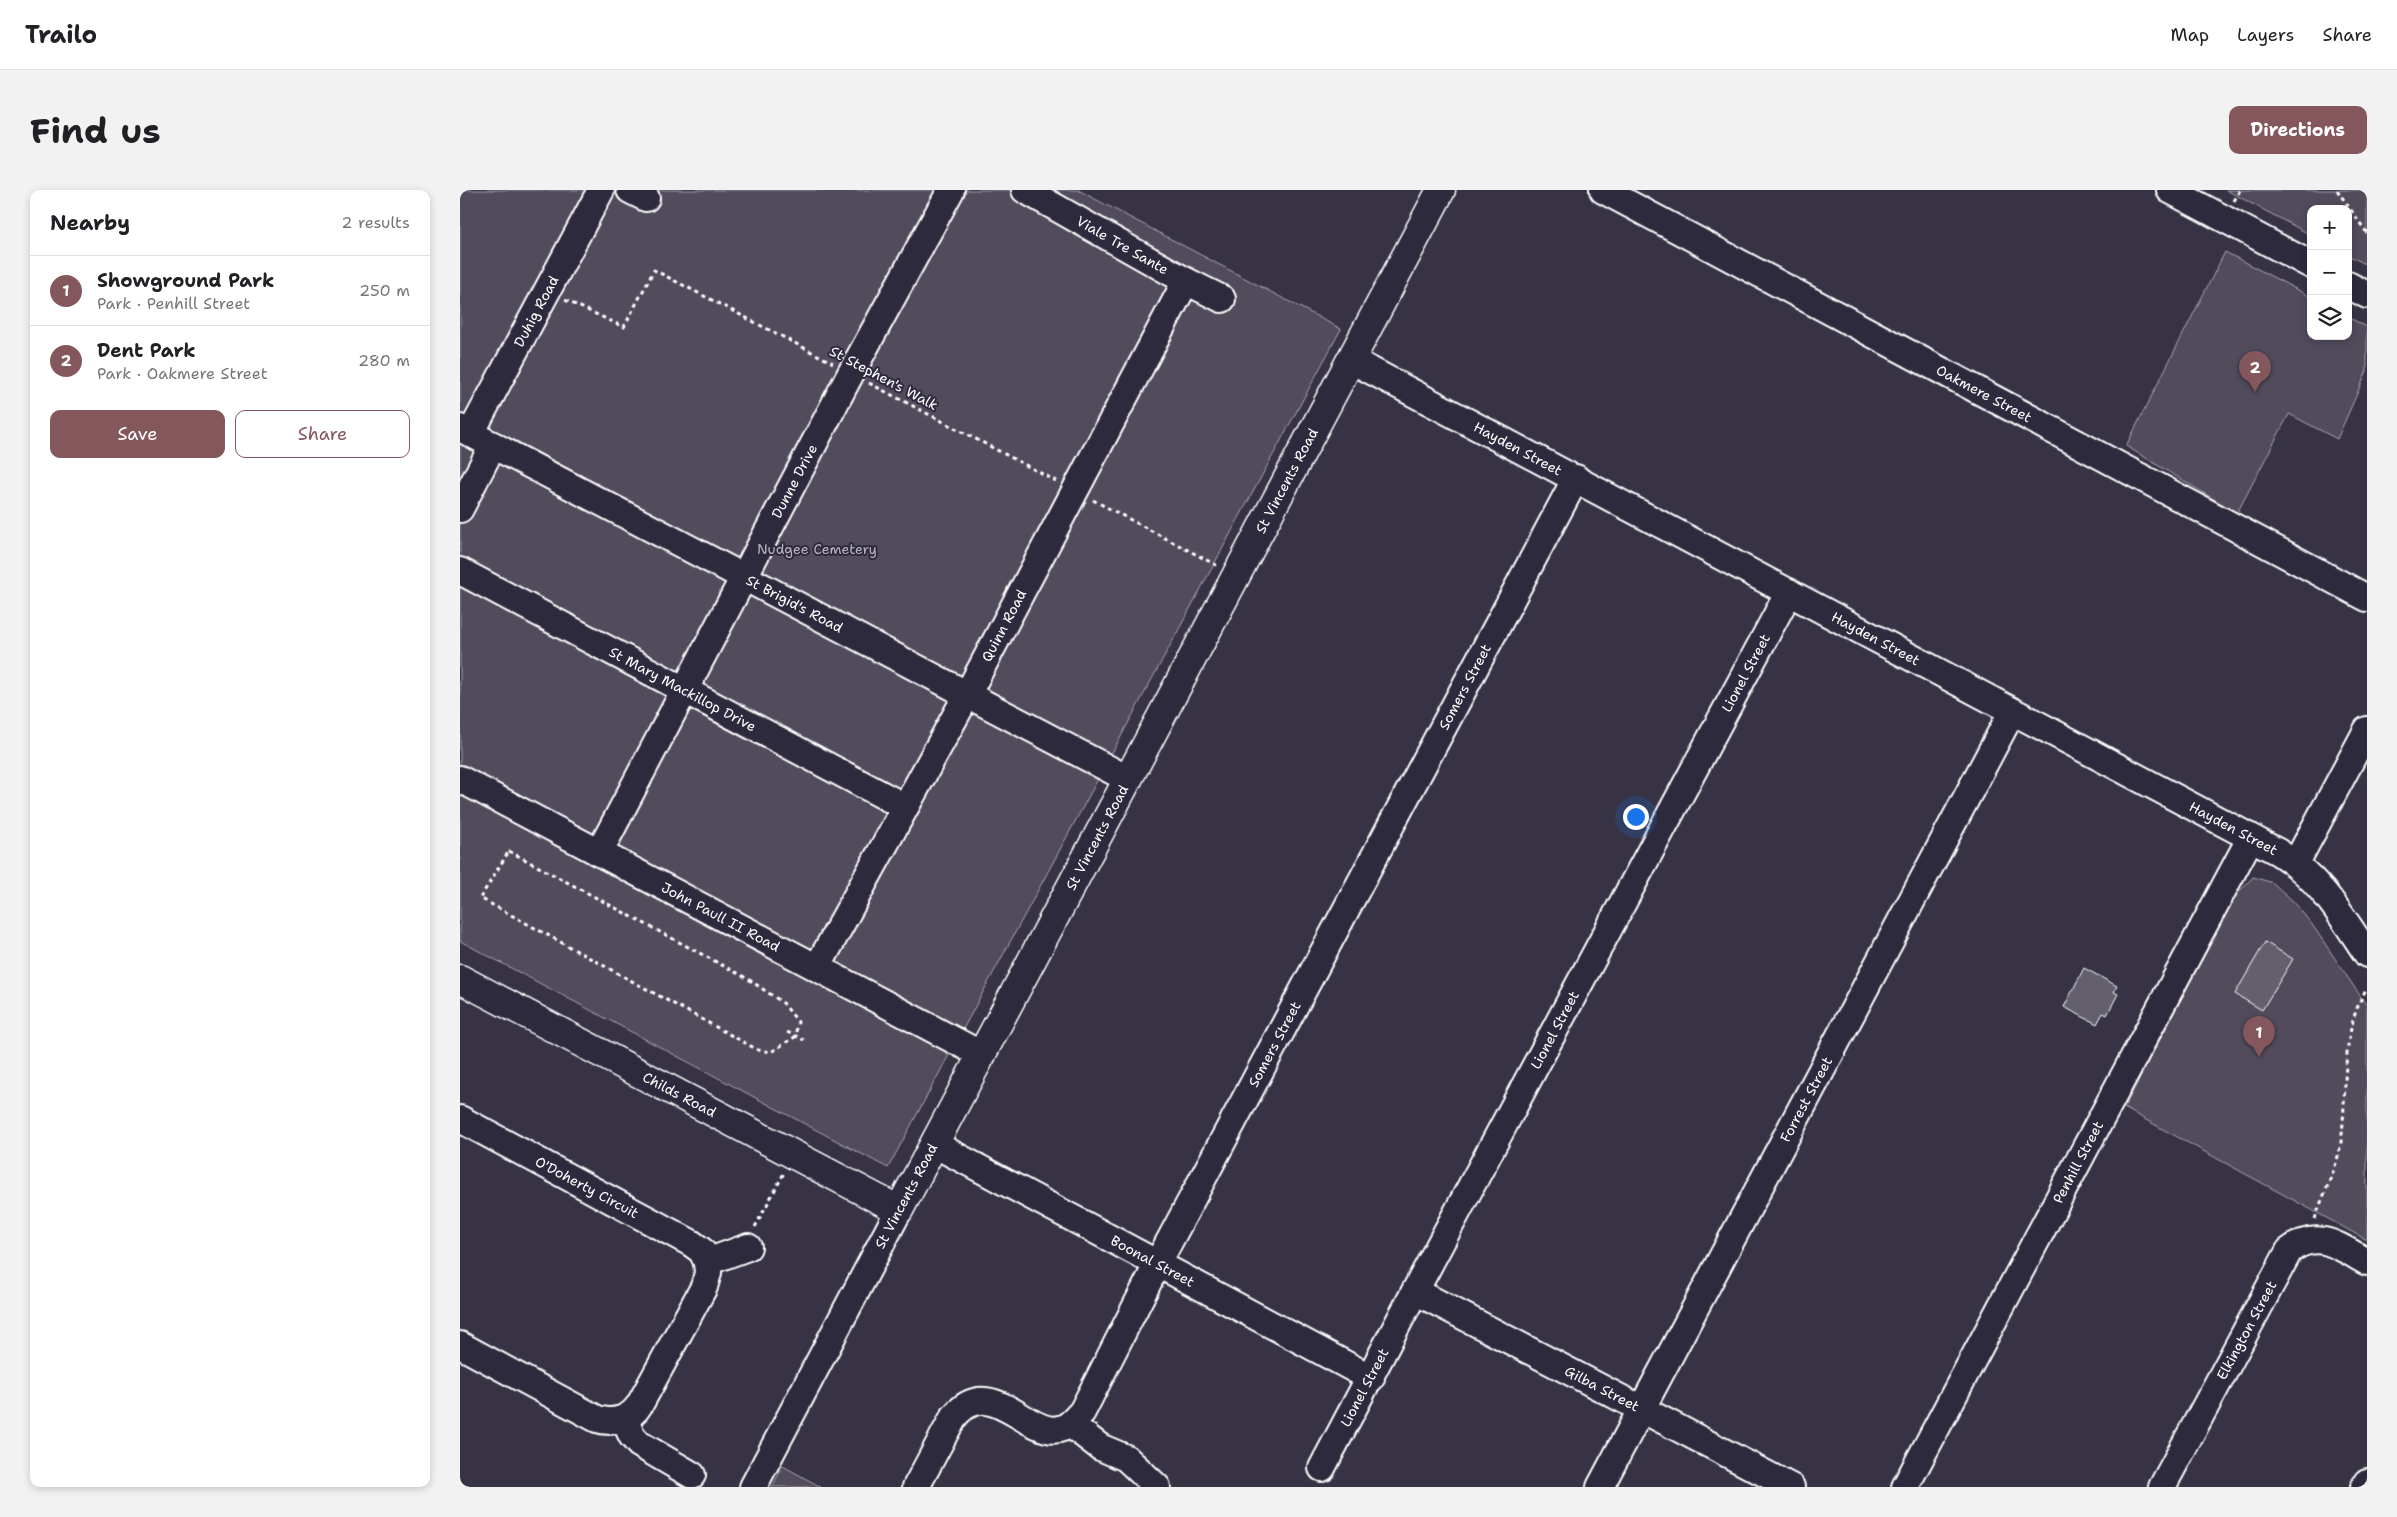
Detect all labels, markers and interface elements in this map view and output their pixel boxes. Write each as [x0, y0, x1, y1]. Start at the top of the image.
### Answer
text: Trailo [25, 19, 97, 51]
text: Map [2171, 23, 2209, 47]
text: Layers [2237, 23, 2294, 47]
text: Share [2322, 23, 2372, 47]
button: Directions [2229, 106, 2367, 154]
text: Find us [30, 107, 161, 154]
map controls [2307, 205, 2352, 340]
button: + [2307, 205, 2352, 250]
text: Nearby [50, 209, 130, 237]
text: 2 results [341, 212, 410, 233]
street label: Viale Tre Sante [1073, 212, 1172, 278]
button: − [2307, 250, 2352, 295]
text: Showground Park [97, 268, 274, 293]
street label: Duhig Road [510, 273, 563, 350]
text: 1 [62, 280, 70, 301]
text: 250 m [359, 280, 410, 301]
text: Park · Penhill Street [97, 293, 250, 314]
button: layers [2307, 295, 2352, 340]
text: Dent Park [97, 338, 196, 363]
street label: St Stephen's Walk [827, 342, 941, 414]
text: 2 [60, 350, 72, 371]
text: 280 m [358, 350, 410, 371]
pin: 2 [2239, 351, 2271, 392]
street label: Oakmere Street [1933, 361, 2035, 426]
text: Park · Oakmere Street [97, 363, 268, 384]
button: Save [50, 410, 225, 458]
button: Share [235, 410, 410, 458]
street label: Hayden Street [1471, 418, 1565, 479]
street label: St Vincents Road [1251, 425, 1322, 536]
street label: Dunne Drive [767, 441, 821, 521]
park label: Nudgee Cemetery [757, 540, 877, 558]
street label: St Brigid's Road [743, 571, 846, 637]
street label: Quinn Road [977, 586, 1030, 665]
street label: Hayden Street [1828, 608, 1923, 669]
street label: Lionel Street [1717, 631, 1774, 715]
street label: Somers Street [1435, 641, 1495, 733]
street label: St Mary Mackillop Drive [606, 643, 759, 735]
street label: St Vincents Road [1062, 782, 1132, 893]
street label: Hayden Street [2186, 797, 2281, 859]
your location [1623, 804, 1649, 830]
street label: John Paull II Road [658, 878, 783, 956]
street label: Lionel Street [1526, 988, 1583, 1072]
street label: Somers Street [1244, 998, 1305, 1090]
pin: 1 [2243, 1016, 2275, 1057]
street label: Forrest Street [1776, 1054, 1836, 1145]
street label: Childs Road [640, 1068, 719, 1121]
street label: Penhill Street [2049, 1118, 2107, 1206]
street label: St Vincents Road [871, 1140, 941, 1252]
street label: O'Doherty Circuit [532, 1152, 642, 1222]
street label: Boonal Street [1108, 1231, 1198, 1291]
street label: Elkington Street [2212, 1278, 2280, 1383]
street label: Lionel Street [1336, 1345, 1392, 1430]
street label: Gilba Street [1562, 1362, 1642, 1415]

